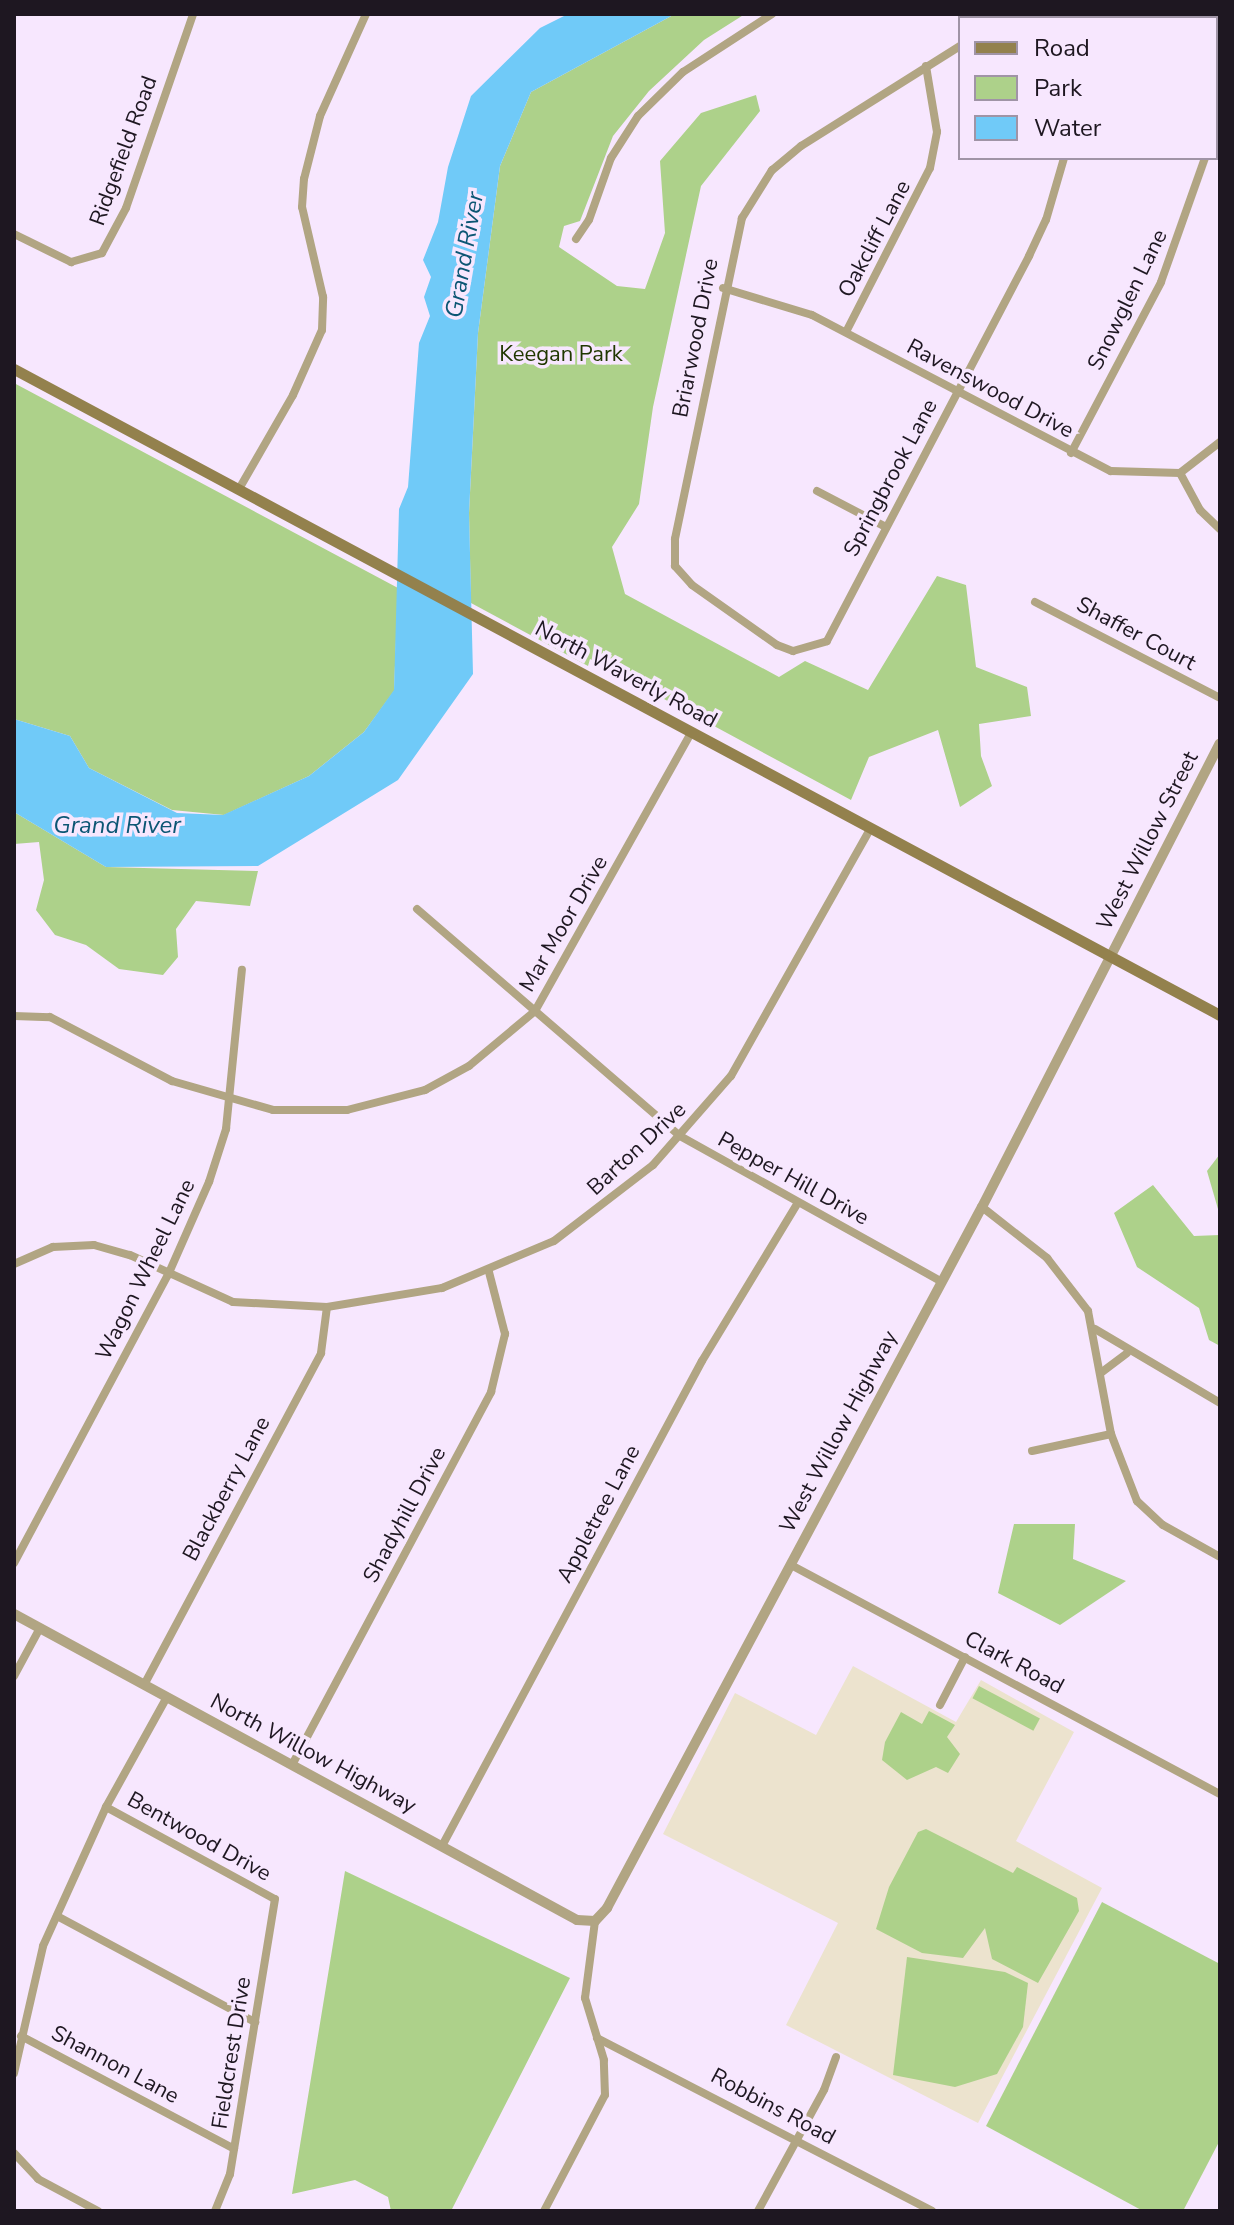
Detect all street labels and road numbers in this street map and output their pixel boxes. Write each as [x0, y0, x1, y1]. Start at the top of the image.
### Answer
street label: Ridgefield Road [85, 73, 163, 229]
street label: Oakcliff Lane [833, 176, 917, 302]
street label: Snowglen Lane [1083, 225, 1173, 375]
street label: Briarwood Drive [668, 256, 724, 420]
street label: Ravenswood Drive [902, 334, 1078, 444]
street label: Springbrook Lane [838, 395, 944, 561]
street label: Shaffer Court [1072, 591, 1200, 677]
street label: North Waverly Road [530, 616, 722, 734]
street label: West Willow Street [1092, 747, 1204, 935]
street label: Mar Moor Drive [514, 851, 614, 997]
street label: Barton Drive [582, 1097, 692, 1201]
street label: Pepper Hill Drive [713, 1127, 873, 1231]
street label: Wagon Wheel Lane [91, 1175, 201, 1365]
street label: West Willow Highway [774, 1326, 904, 1538]
street label: Blackberry Lane [178, 1412, 276, 1566]
street label: Appletree Lane [552, 1441, 646, 1587]
street label: Shadyhill Drive [358, 1442, 452, 1588]
street label: Clark Road [960, 1626, 1068, 1700]
street label: North Willow Highway [205, 1688, 421, 1820]
street label: Bentwood Drive [122, 1787, 276, 1887]
street label: Fieldcrest Drive [207, 1975, 257, 2131]
street label: Shannon Lane [47, 2020, 183, 2110]
street label: Robbins Road [706, 2063, 840, 2151]

